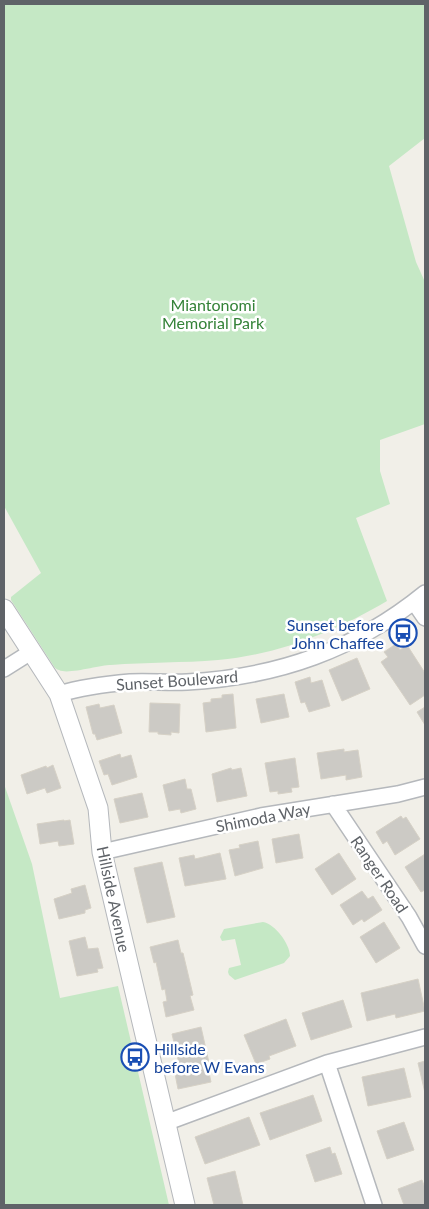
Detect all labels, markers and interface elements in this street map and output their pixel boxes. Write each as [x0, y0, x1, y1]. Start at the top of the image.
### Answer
park label: Miantonomi Memorial Park [162, 295, 265, 332]
place label: Sunset before John Chaffee [287, 615, 384, 652]
bus stop icon: Sunset before John Chaffee [388, 618, 418, 648]
street label: Sunset Boulevard [115, 666, 239, 694]
street label: Shimoda Way [214, 798, 313, 835]
street label: Ranger Road [347, 832, 413, 916]
street label: Hillside Avenue [93, 844, 135, 954]
place label: Hillside before W Evans [154, 1039, 265, 1076]
bus stop icon: Hillside before W Evans [120, 1042, 150, 1072]

